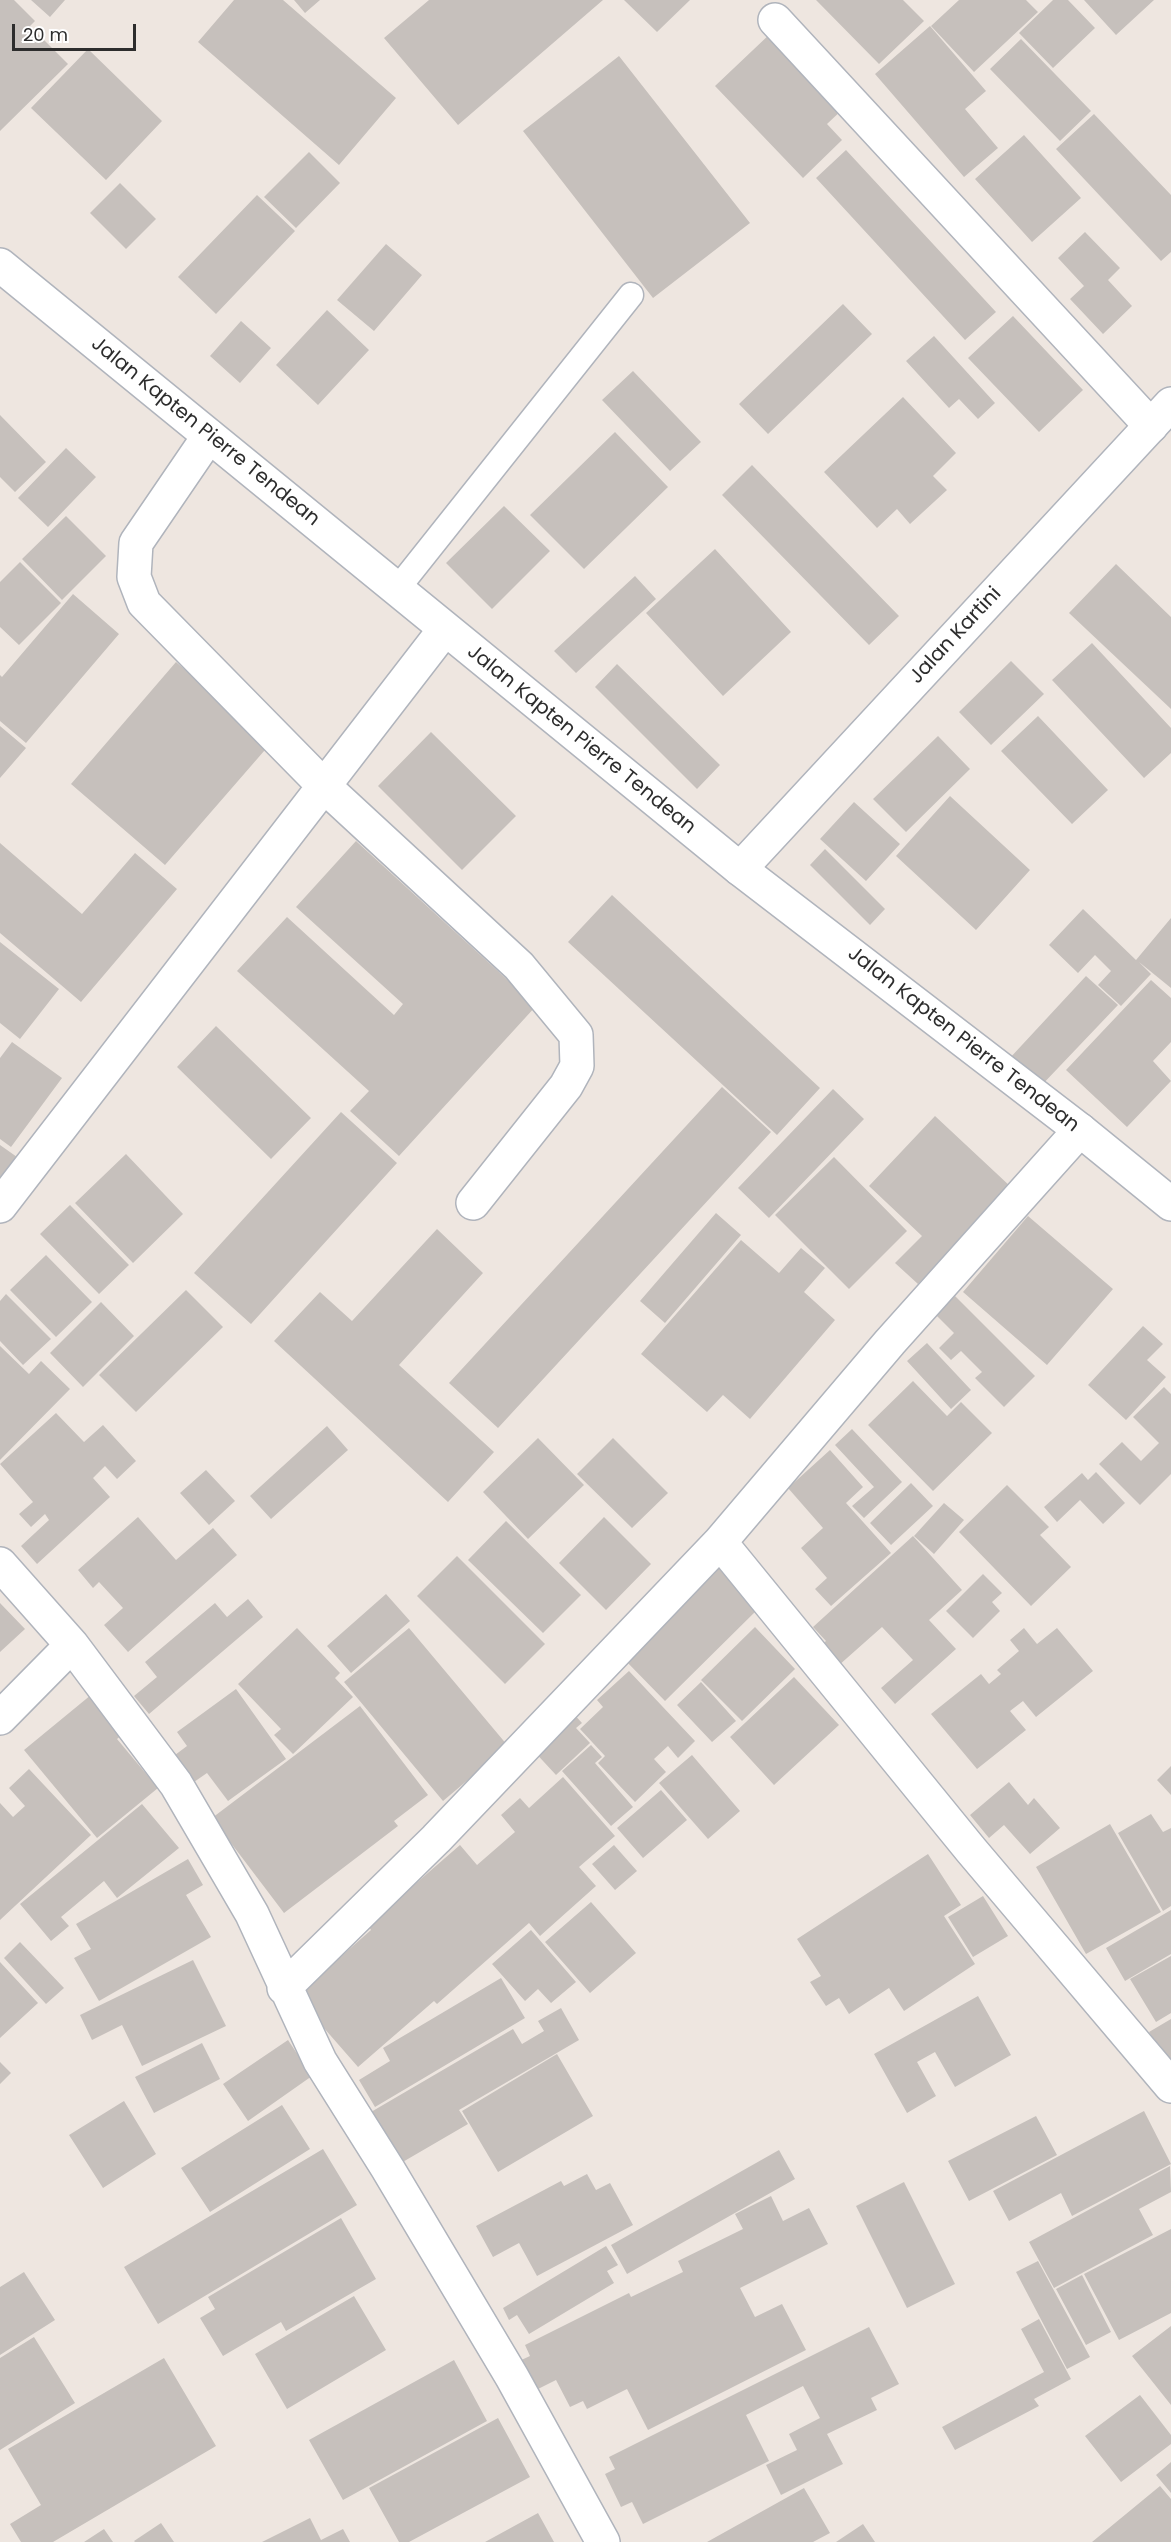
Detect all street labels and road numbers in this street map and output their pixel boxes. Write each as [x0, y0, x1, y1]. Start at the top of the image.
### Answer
street label: Jalan Kapten Pierre Tendean [86, 332, 324, 532]
street label: Jalan Kartini [905, 583, 1007, 689]
street label: Jalan Kapten Pierre Tendean [462, 640, 700, 840]
street label: Jalan Kapten Pierre Tendean [842, 942, 1084, 1138]

